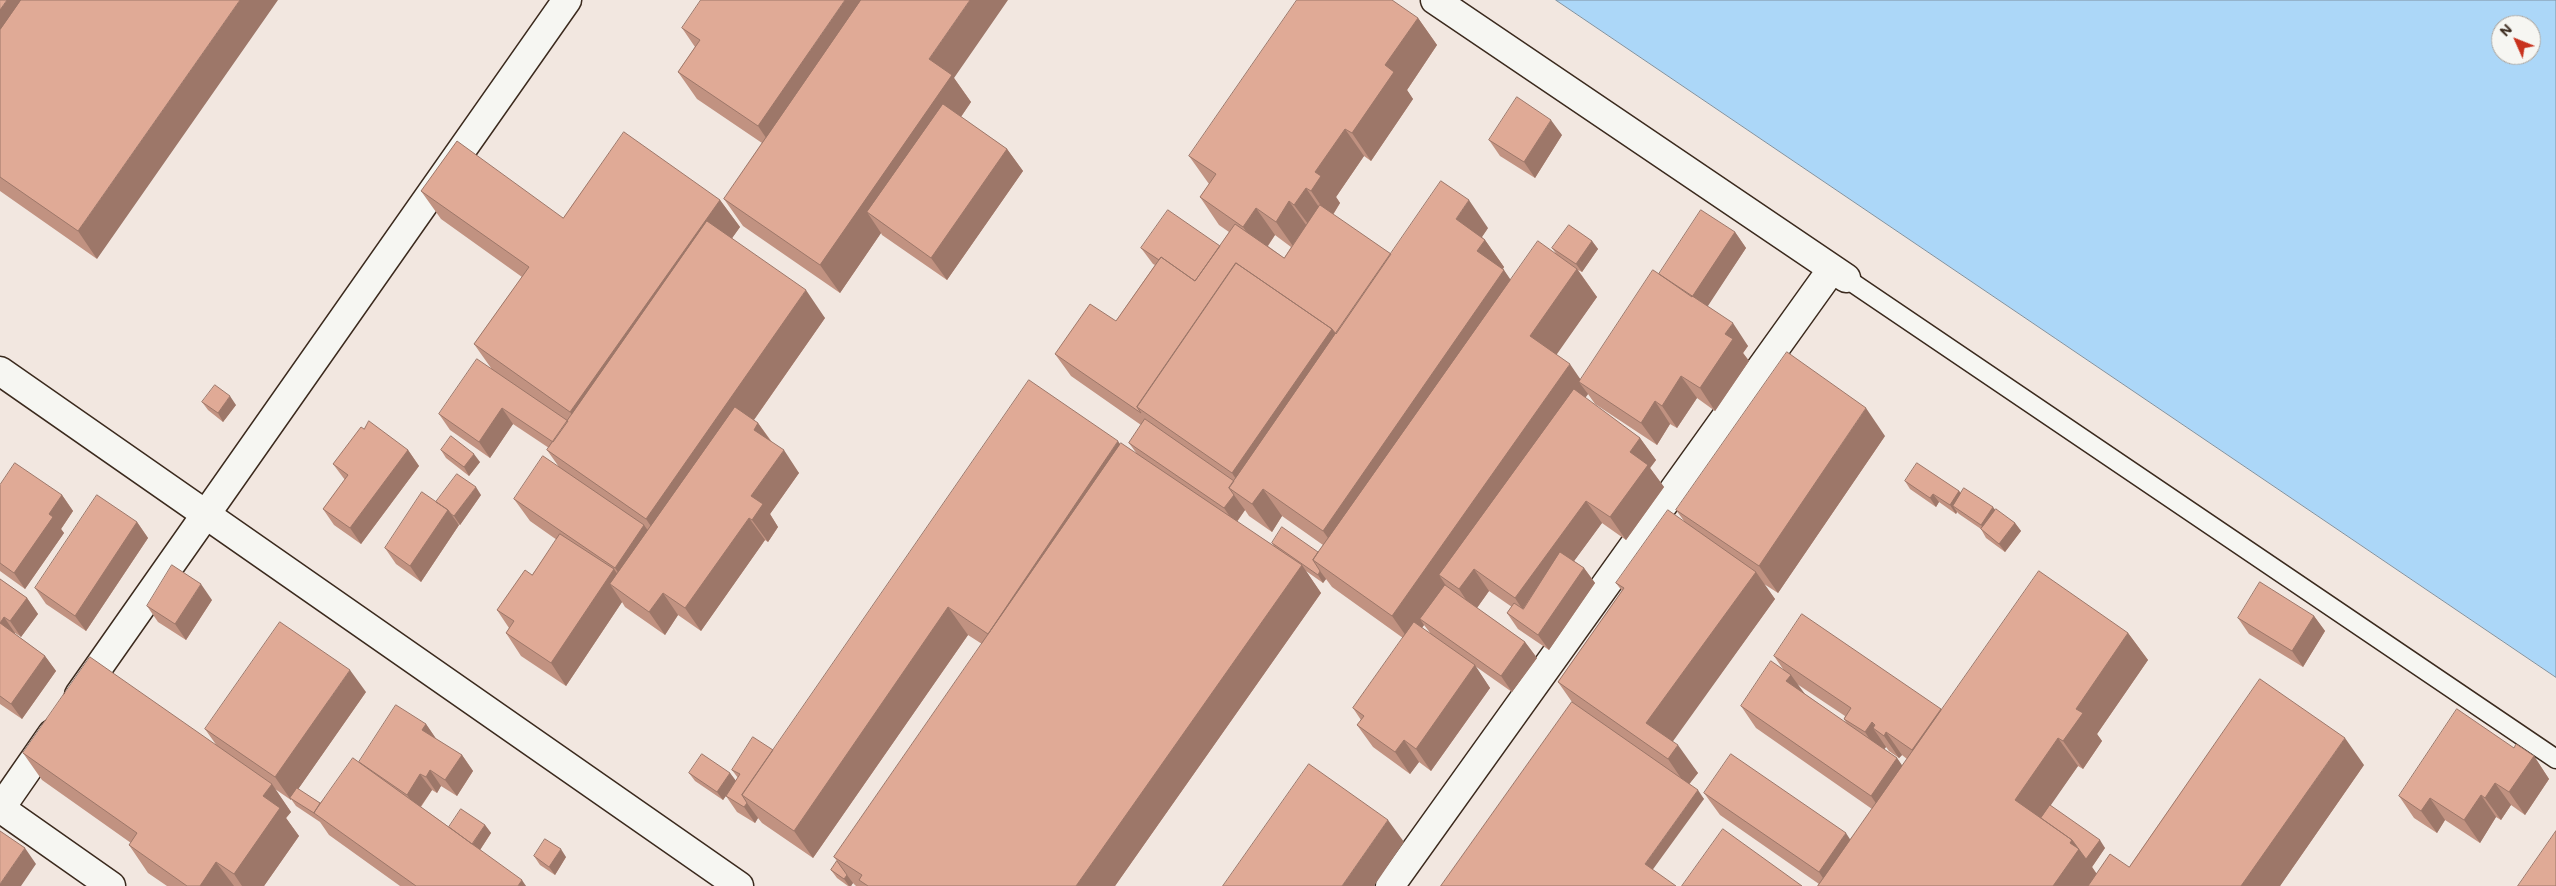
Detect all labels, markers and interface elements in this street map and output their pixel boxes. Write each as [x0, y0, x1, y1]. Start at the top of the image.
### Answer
north arrow [2491, 15, 2541, 65]
text: N [2495, 20, 2516, 40]

